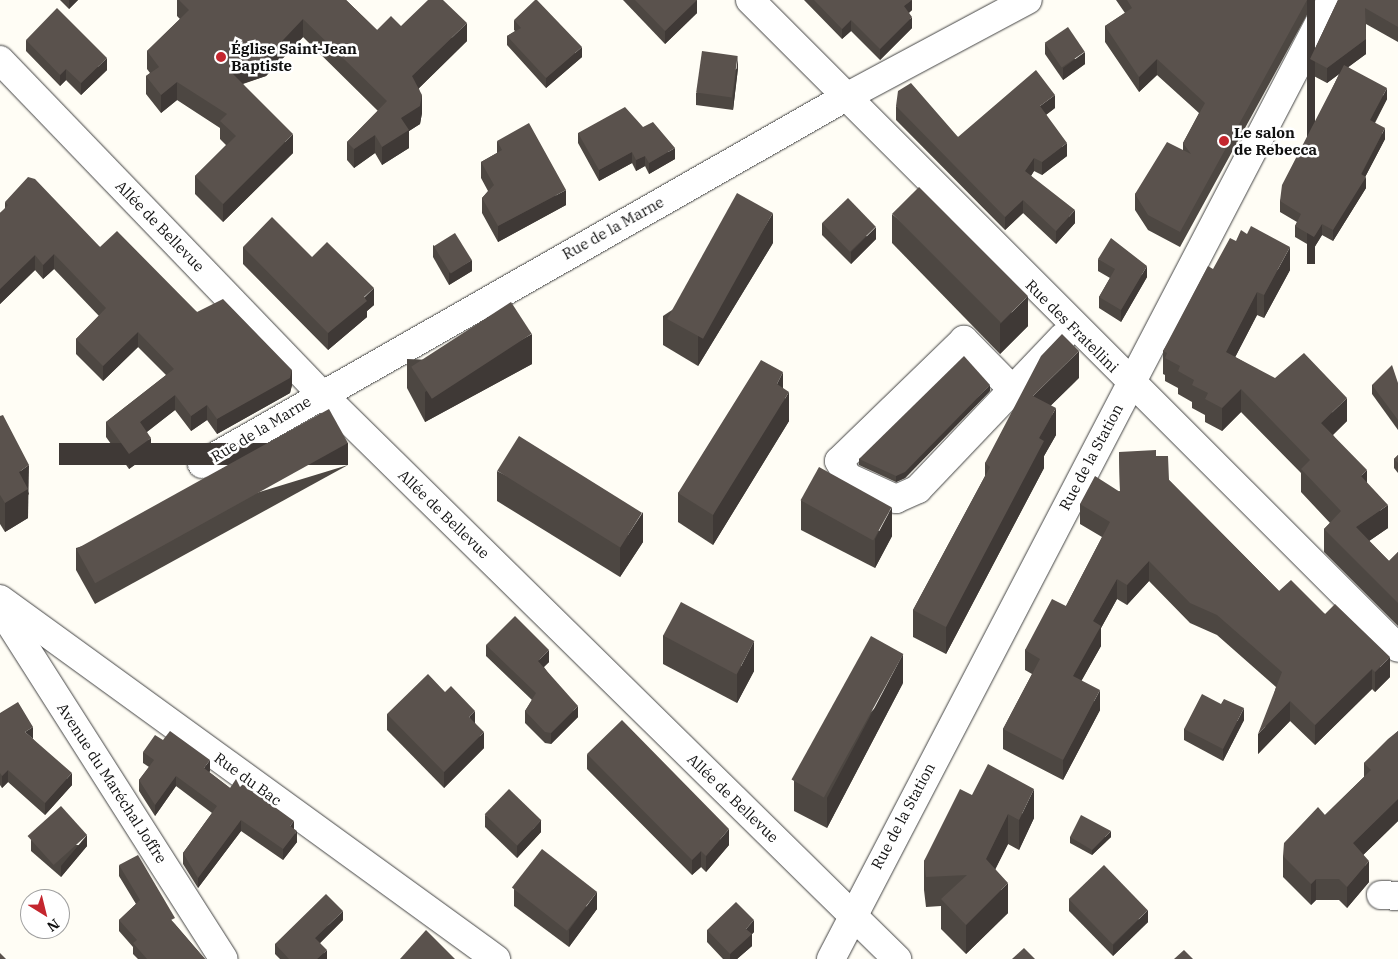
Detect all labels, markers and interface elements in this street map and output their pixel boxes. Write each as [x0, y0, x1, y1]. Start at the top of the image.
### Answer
place label: Église Saint-Jean Baptiste [231, 39, 357, 74]
marker: Église Saint-Jean Baptiste [215, 51, 227, 63]
place label: Le salon de Rebecca [1234, 123, 1317, 158]
marker: Le salon de Rebecca [1218, 135, 1230, 147]
street label: Allée de Bellevue [112, 177, 208, 275]
street label: Rue de la Marne [559, 193, 667, 263]
street label: Rue des Fratellini [1022, 276, 1122, 376]
street label: Rue de la Marne [208, 392, 314, 466]
street label: Rue de la Station [1055, 401, 1127, 513]
street label: Allée de Bellevue [395, 466, 493, 562]
street label: Avenue du Maréchal Joffre [53, 700, 171, 866]
street label: Rue du Bac [211, 749, 285, 809]
street label: Allée de Bellevue [684, 750, 782, 846]
street label: Rue de la Station [867, 760, 939, 872]
north arrow [20, 889, 70, 939]
text: N [43, 915, 63, 936]

